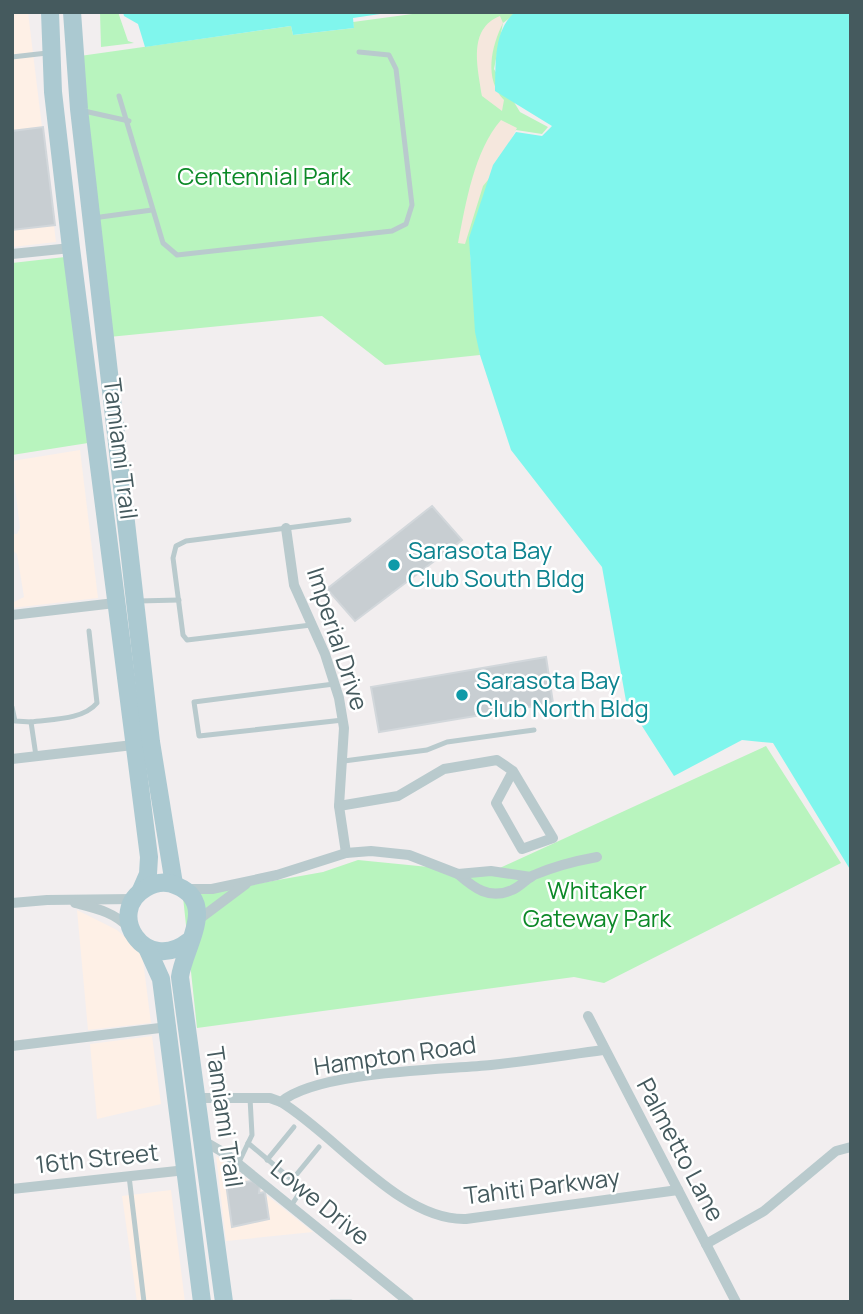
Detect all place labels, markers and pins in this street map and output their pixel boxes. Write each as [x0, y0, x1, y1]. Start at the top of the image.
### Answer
place label: Sarasota Bay Club South Bldg [408, 533, 585, 594]
marker: Sarasota Bay Club South Bldg [386, 557, 402, 573]
place label: Sarasota Bay Club North Bldg [476, 663, 649, 724]
marker: Sarasota Bay Club North Bldg [454, 687, 470, 703]

